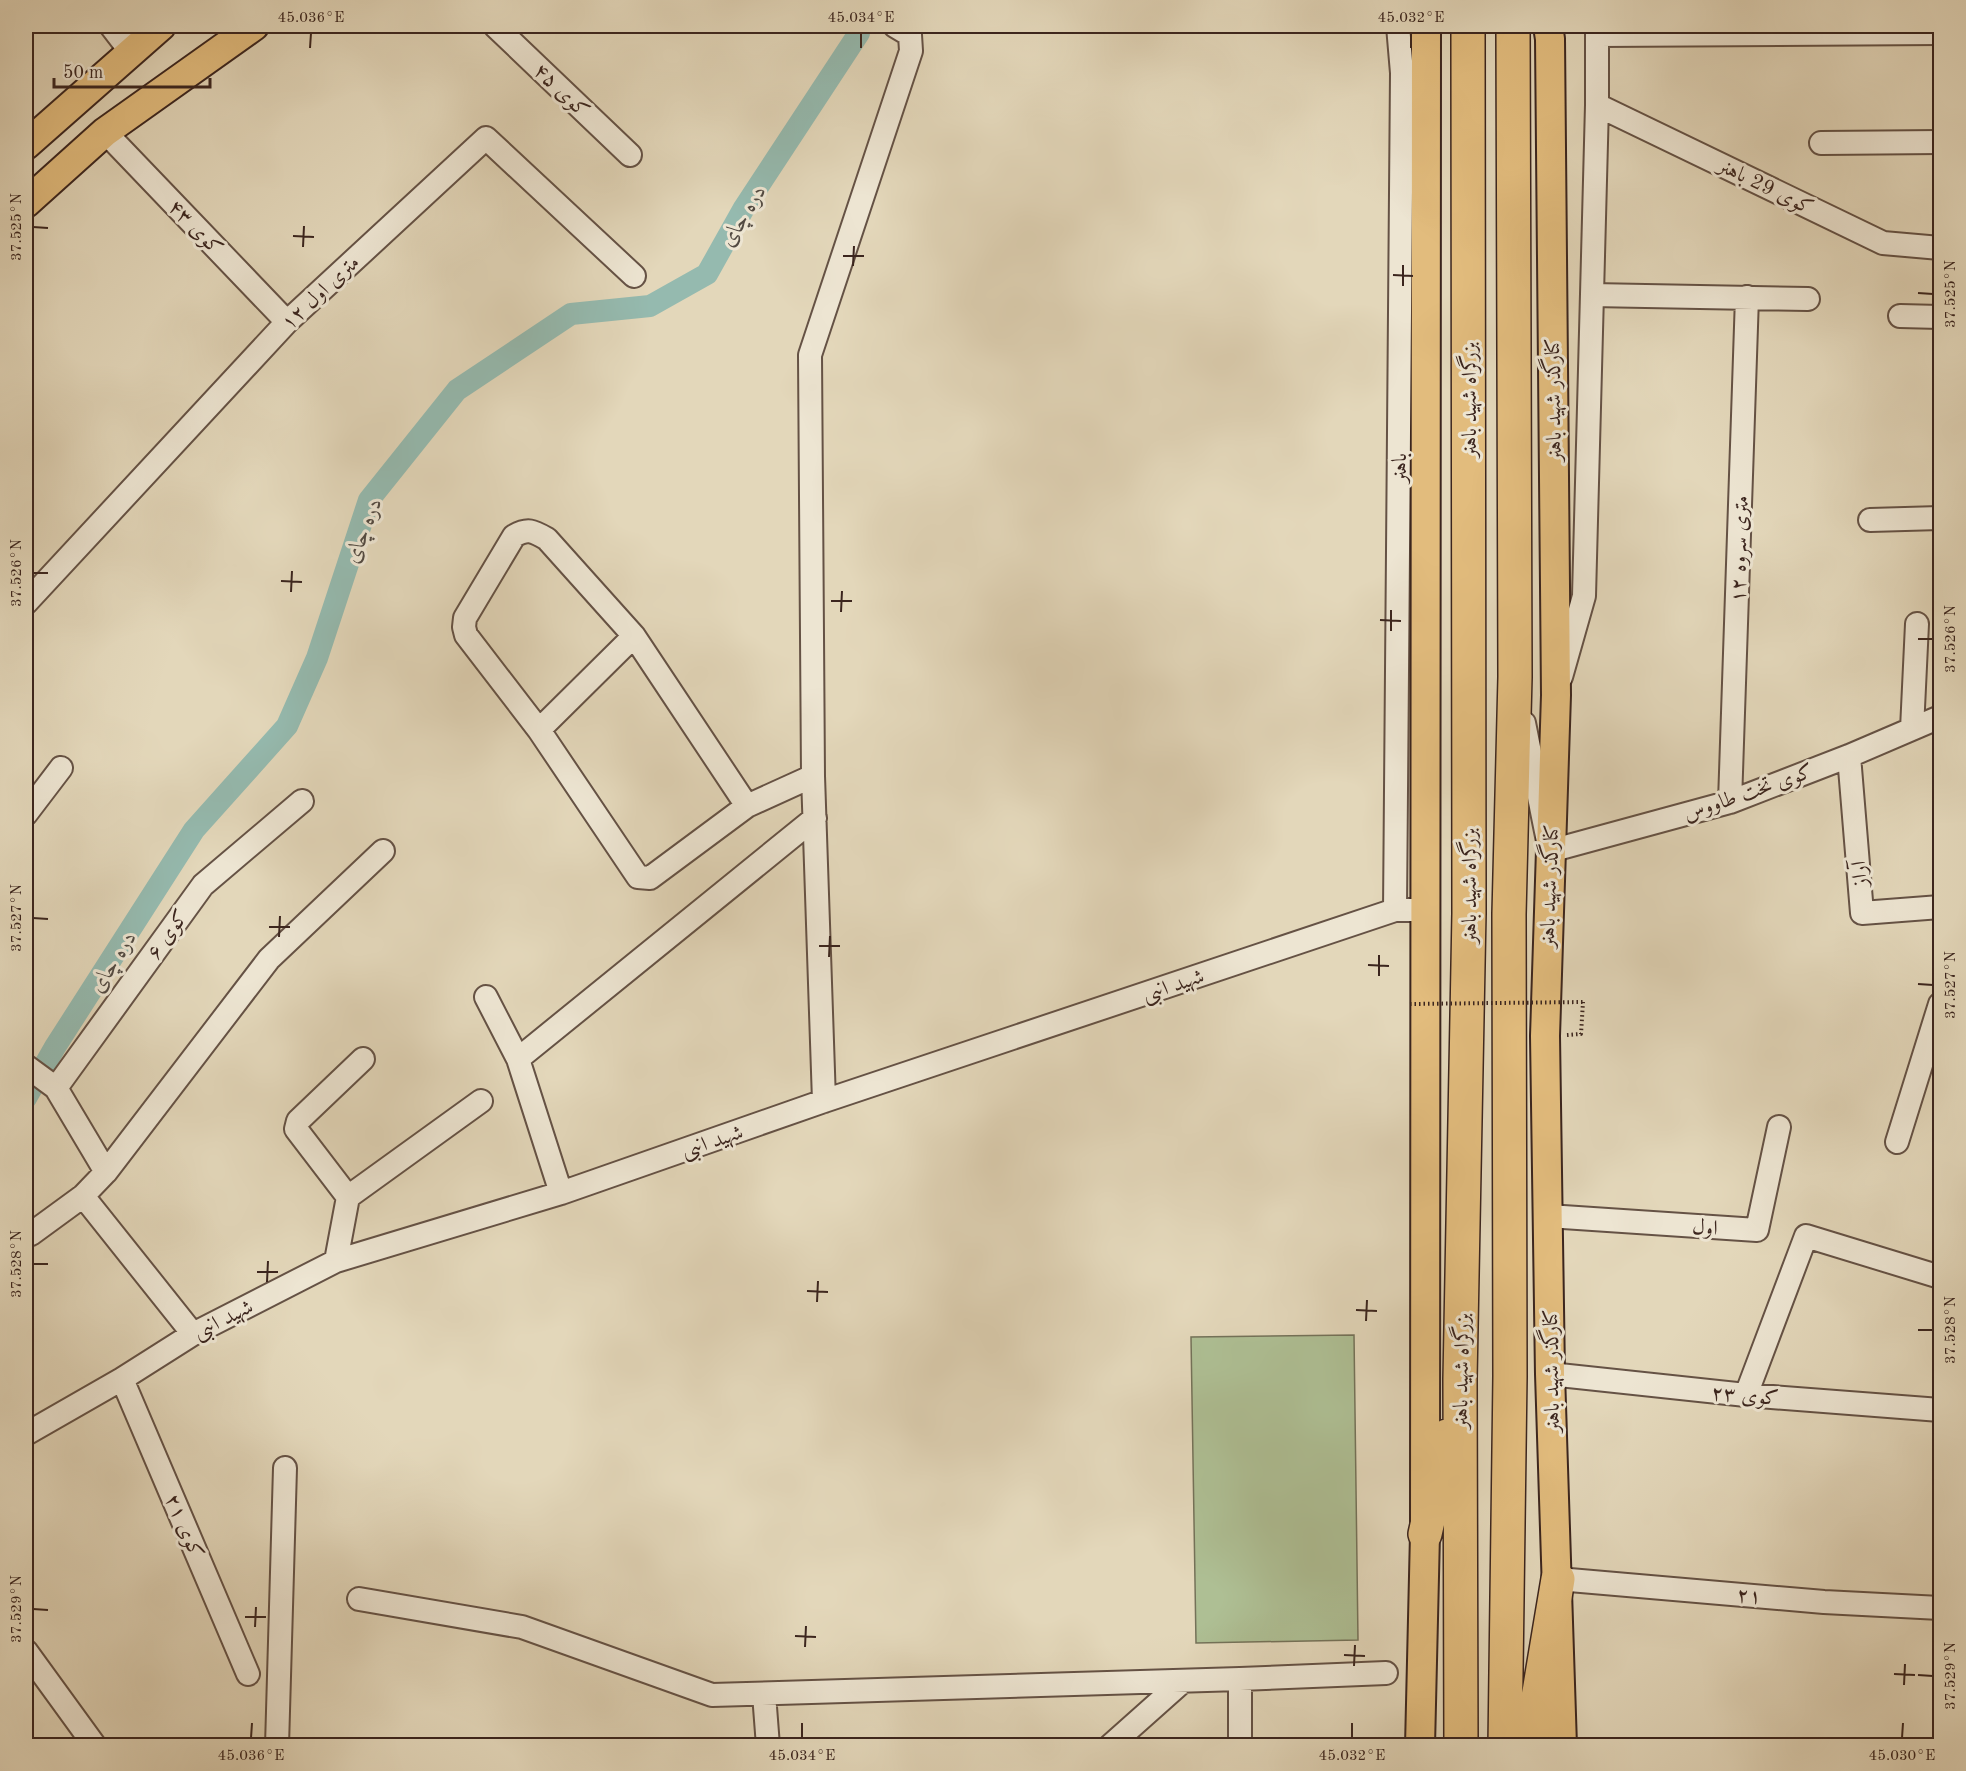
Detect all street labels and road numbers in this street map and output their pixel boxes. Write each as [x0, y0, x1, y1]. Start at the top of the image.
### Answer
street label: کوی ۴۵ [529, 60, 593, 123]
street label: کوی 29 باهنر [1712, 154, 1816, 220]
street label: کوی ۴۳ [163, 196, 226, 260]
street label: ۱۲ متری اول [278, 252, 364, 334]
street label: کنارگذر شهید باهنر [1537, 338, 1568, 464]
street label: بزرگراه شهید باهنر [1455, 342, 1483, 460]
street label: باهنر [1390, 453, 1412, 485]
street label: ۱۲ متری سروه [1728, 495, 1755, 603]
street label: کوی تخت طاووس [1681, 761, 1816, 826]
street label: کنارگذر شهید باهنر [1532, 824, 1565, 950]
street label: بزرگراه شهید باهنر [1455, 828, 1483, 946]
street label: آراز [1845, 858, 1872, 890]
street label: کوی ۶ [143, 906, 194, 964]
street label: شهید انبی [1140, 966, 1208, 1010]
street label: شهید انبی [679, 1122, 747, 1166]
street label: اول [1691, 1217, 1718, 1240]
street label: شهید انبی [191, 1297, 258, 1347]
street label: کنارگذر شهید باهنر [1535, 1309, 1566, 1435]
street label: بزرگراه شهید باهنر [1446, 1313, 1476, 1431]
street label: کوی ۲۳ [1710, 1383, 1779, 1411]
street label: کوی ۲۱ [160, 1491, 206, 1562]
street label: ۲۱ [1736, 1585, 1762, 1608]

